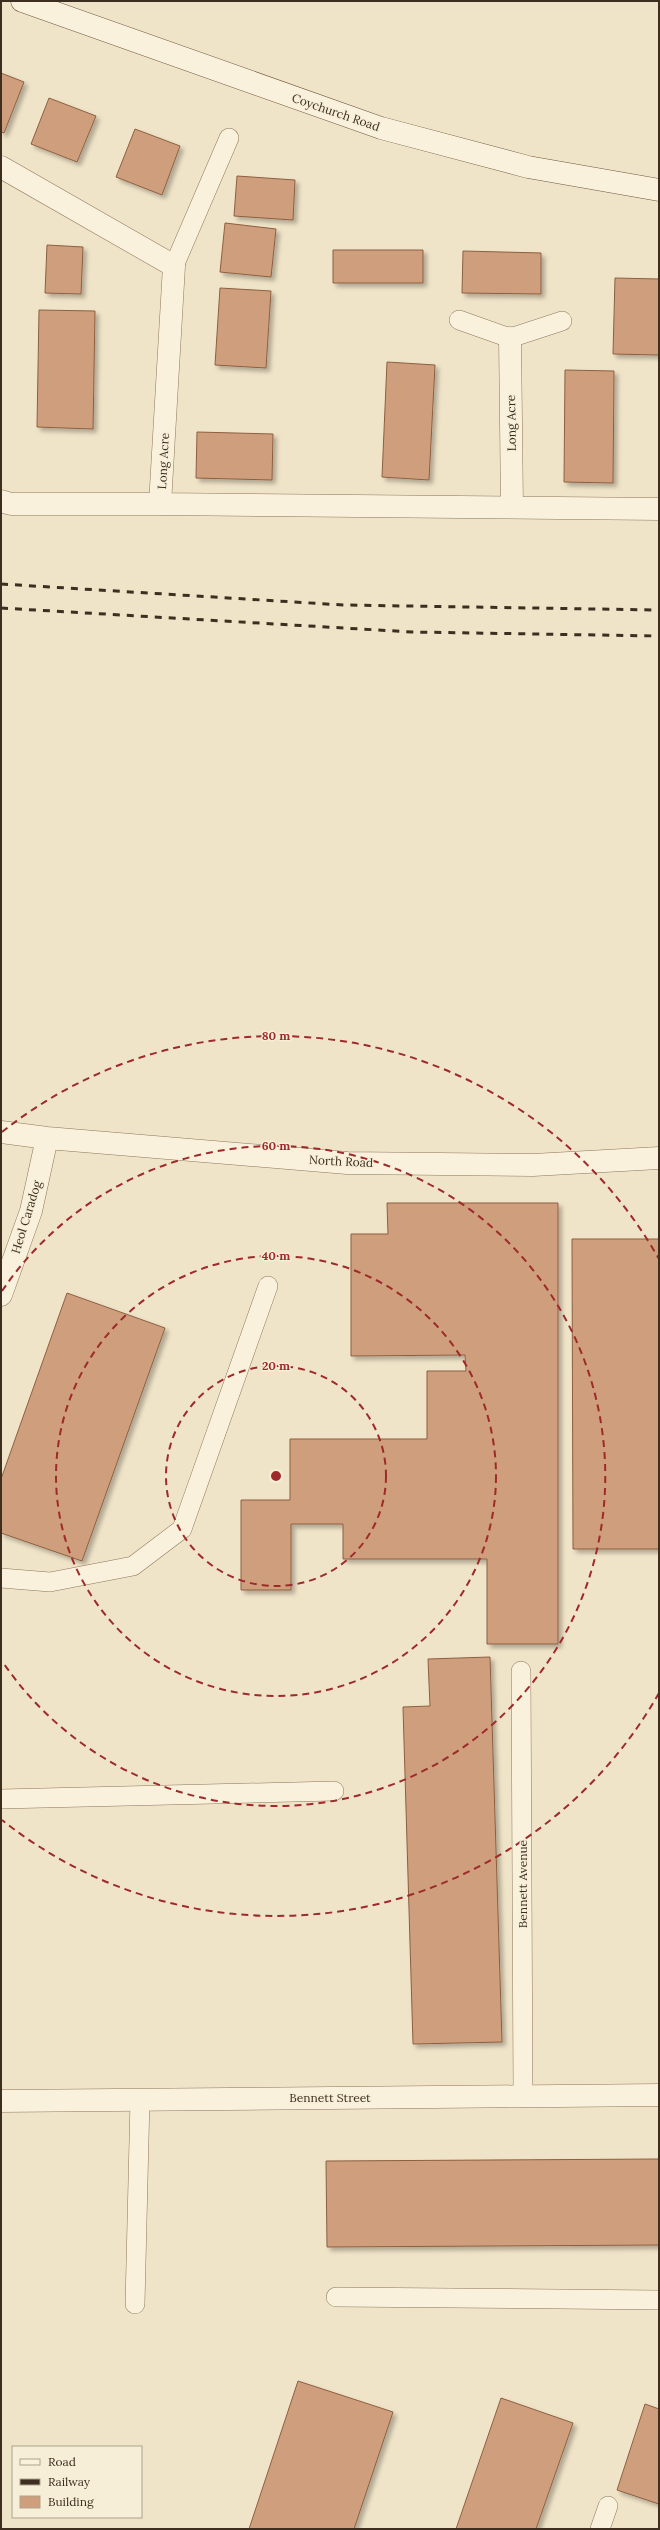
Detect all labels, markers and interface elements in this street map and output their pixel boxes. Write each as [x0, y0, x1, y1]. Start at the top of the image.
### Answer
street label: Coychurch Road [290, 90, 382, 134]
street label: Long Acre [503, 394, 519, 451]
street label: Long Acre [154, 432, 172, 490]
text: 80 m [262, 1028, 290, 1043]
text: 60 m [262, 1138, 290, 1153]
street label: North Road [309, 1152, 373, 1170]
street label: Heol Caradog [8, 1178, 44, 1255]
text: 40 m [262, 1248, 290, 1263]
text: 20 m [262, 1358, 290, 1373]
centre of rings [269, 1469, 283, 1483]
street label: Bennett Avenue [515, 1839, 530, 1928]
street label: Bennett Street [289, 2090, 371, 2105]
legend [12, 2446, 142, 2518]
text: Road [48, 2454, 76, 2469]
text: Railway [48, 2474, 91, 2489]
text: Building [48, 2494, 94, 2509]

